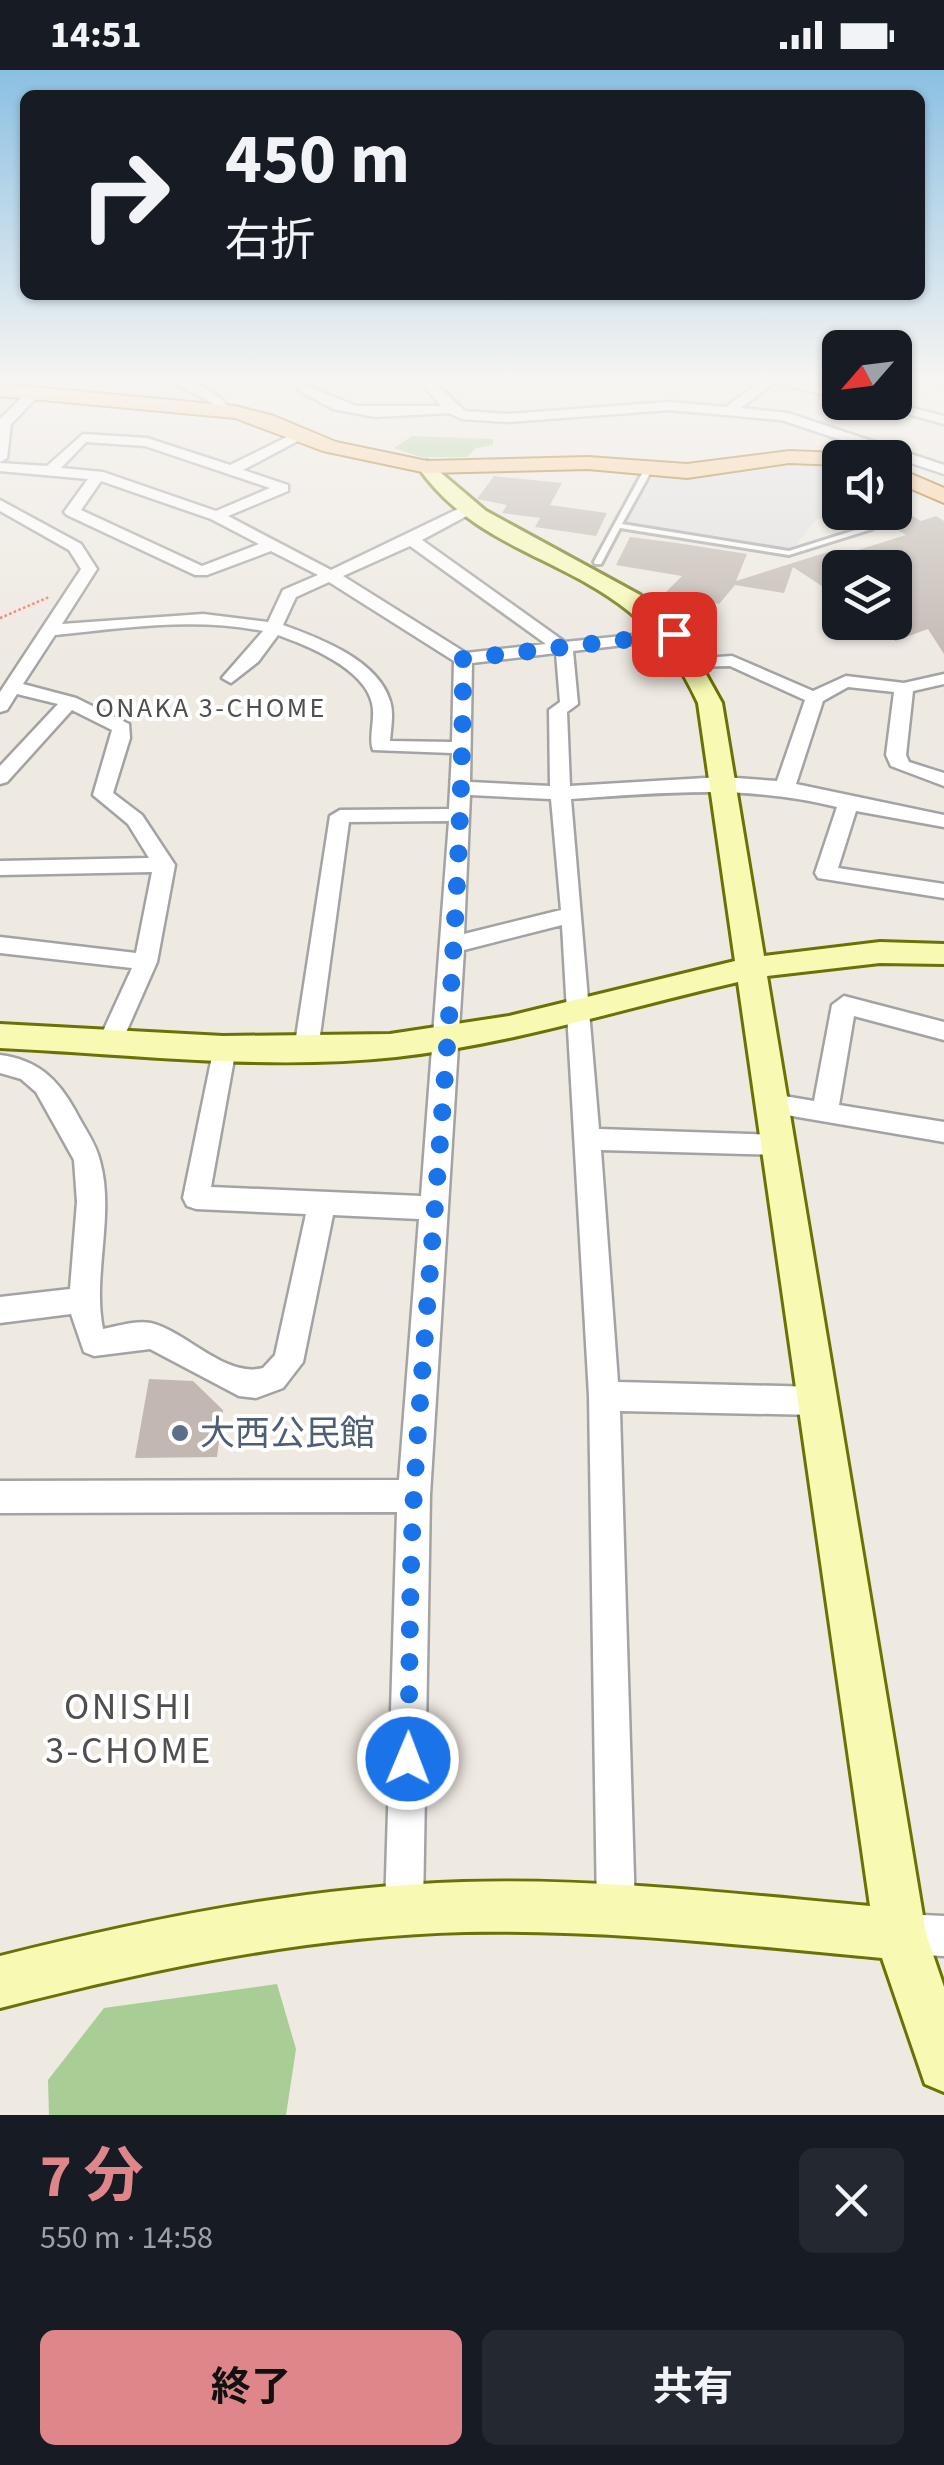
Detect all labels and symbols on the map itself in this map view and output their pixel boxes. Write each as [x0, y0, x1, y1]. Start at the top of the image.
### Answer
north arrow [822, 330, 912, 420]
pin [632, 592, 717, 677]
district label: ONAKA 3-CHOME [95, 688, 327, 728]
place label: 大西公民館 [200, 1409, 375, 1459]
marker: 大西公民館 [169, 1422, 191, 1444]
district label: ONISHI 3-CHOME [45, 1680, 213, 1778]
position arrow [356, 1707, 460, 1811]

